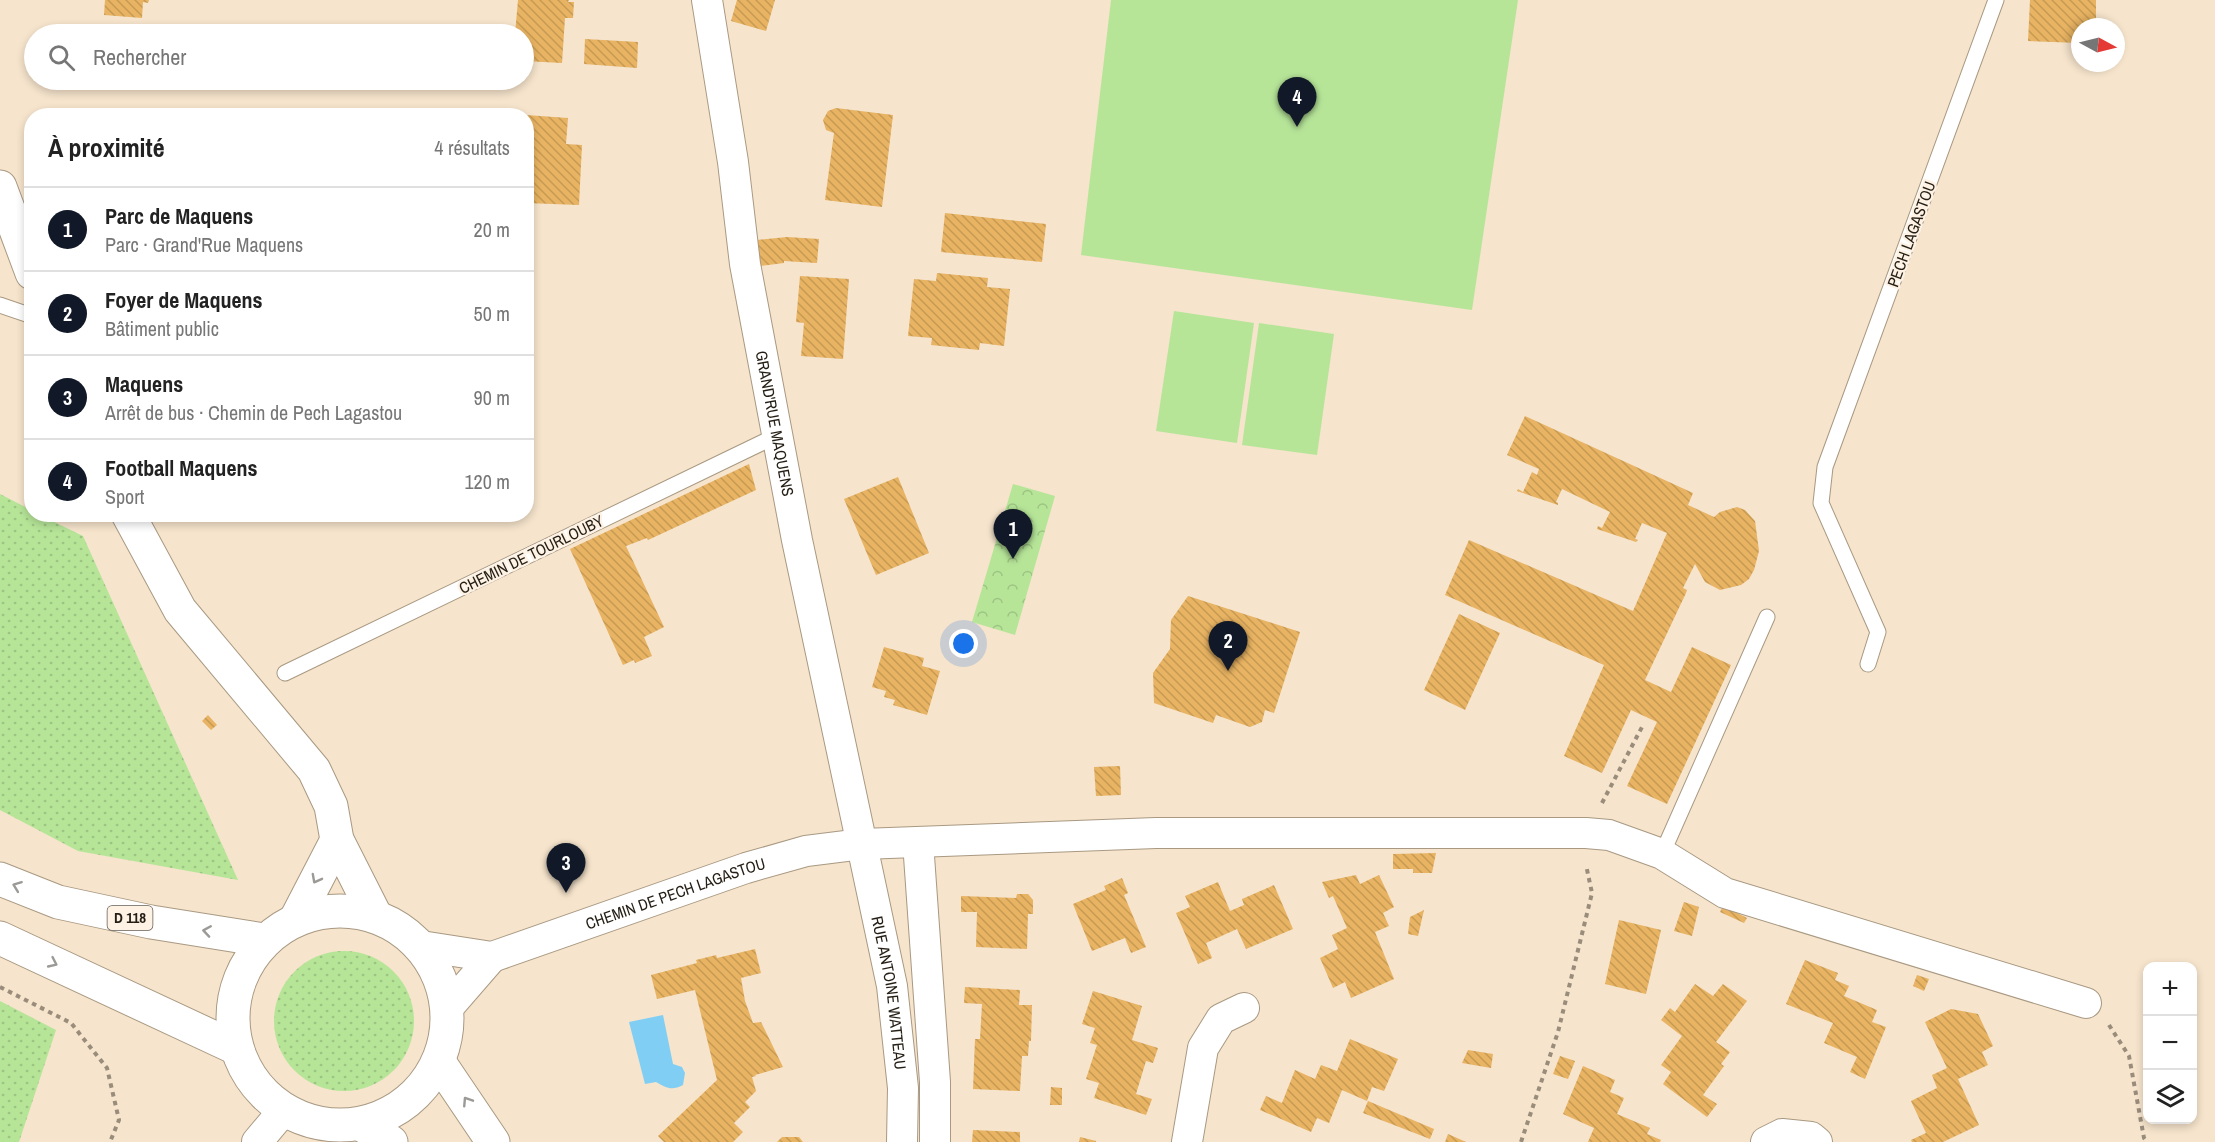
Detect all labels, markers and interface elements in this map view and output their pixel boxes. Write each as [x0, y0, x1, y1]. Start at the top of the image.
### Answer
north arrow [2071, 18, 2125, 72]
search box [24, 24, 534, 90]
icon: search [45, 41, 78, 74]
text: Rechercher [93, 42, 186, 72]
pin: 4 [1278, 78, 1316, 127]
text: À proximité [48, 130, 165, 165]
text: 4 résultats [434, 134, 510, 161]
street label: PECH LAGASTOU [1882, 178, 1940, 290]
text: Parc de Maquens [105, 201, 253, 231]
text: 1 [63, 216, 72, 243]
text: 20 m [474, 216, 510, 243]
text: Parc · Grand'Rue Maquens [105, 231, 303, 258]
text: Foyer de Maquens [105, 285, 263, 315]
text: 2 [63, 300, 72, 327]
text: 50 m [474, 300, 510, 327]
text: Bâtiment public [105, 315, 219, 342]
street label: GRAND'RUE MAQUENS [751, 349, 800, 498]
text: Maquens [105, 369, 183, 399]
text: 3 [63, 384, 72, 411]
text: 90 m [474, 384, 510, 411]
text: Arrêt de bus · Chemin de Pech Lagastou [105, 399, 402, 426]
text: Football Maquens [105, 453, 257, 483]
text: 4 [63, 468, 72, 495]
text: 120 m [464, 468, 510, 495]
text: Sport [105, 483, 144, 510]
street label: CHEMIN DE TOURLOUBY [455, 509, 607, 599]
pin: 1 [994, 510, 1032, 559]
pin: 2 [1208, 622, 1248, 671]
your location [949, 629, 978, 658]
pin: 3 [546, 844, 586, 893]
street label: CHEMIN DE PECH LAGASTOU [582, 852, 768, 934]
one-way arrow [312, 873, 323, 884]
one-way arrow [13, 881, 24, 893]
road number: D 118 [108, 906, 152, 930]
street label: RUE ANTOINE WATTEAU [866, 914, 912, 1071]
one-way arrow [202, 925, 211, 937]
one-way arrow [47, 955, 58, 967]
map controls [2143, 962, 2197, 1124]
button: + [2143, 962, 2197, 1016]
button: − [2143, 1016, 2197, 1070]
button: layers [2143, 1070, 2197, 1124]
one-way arrow [463, 1097, 474, 1108]

